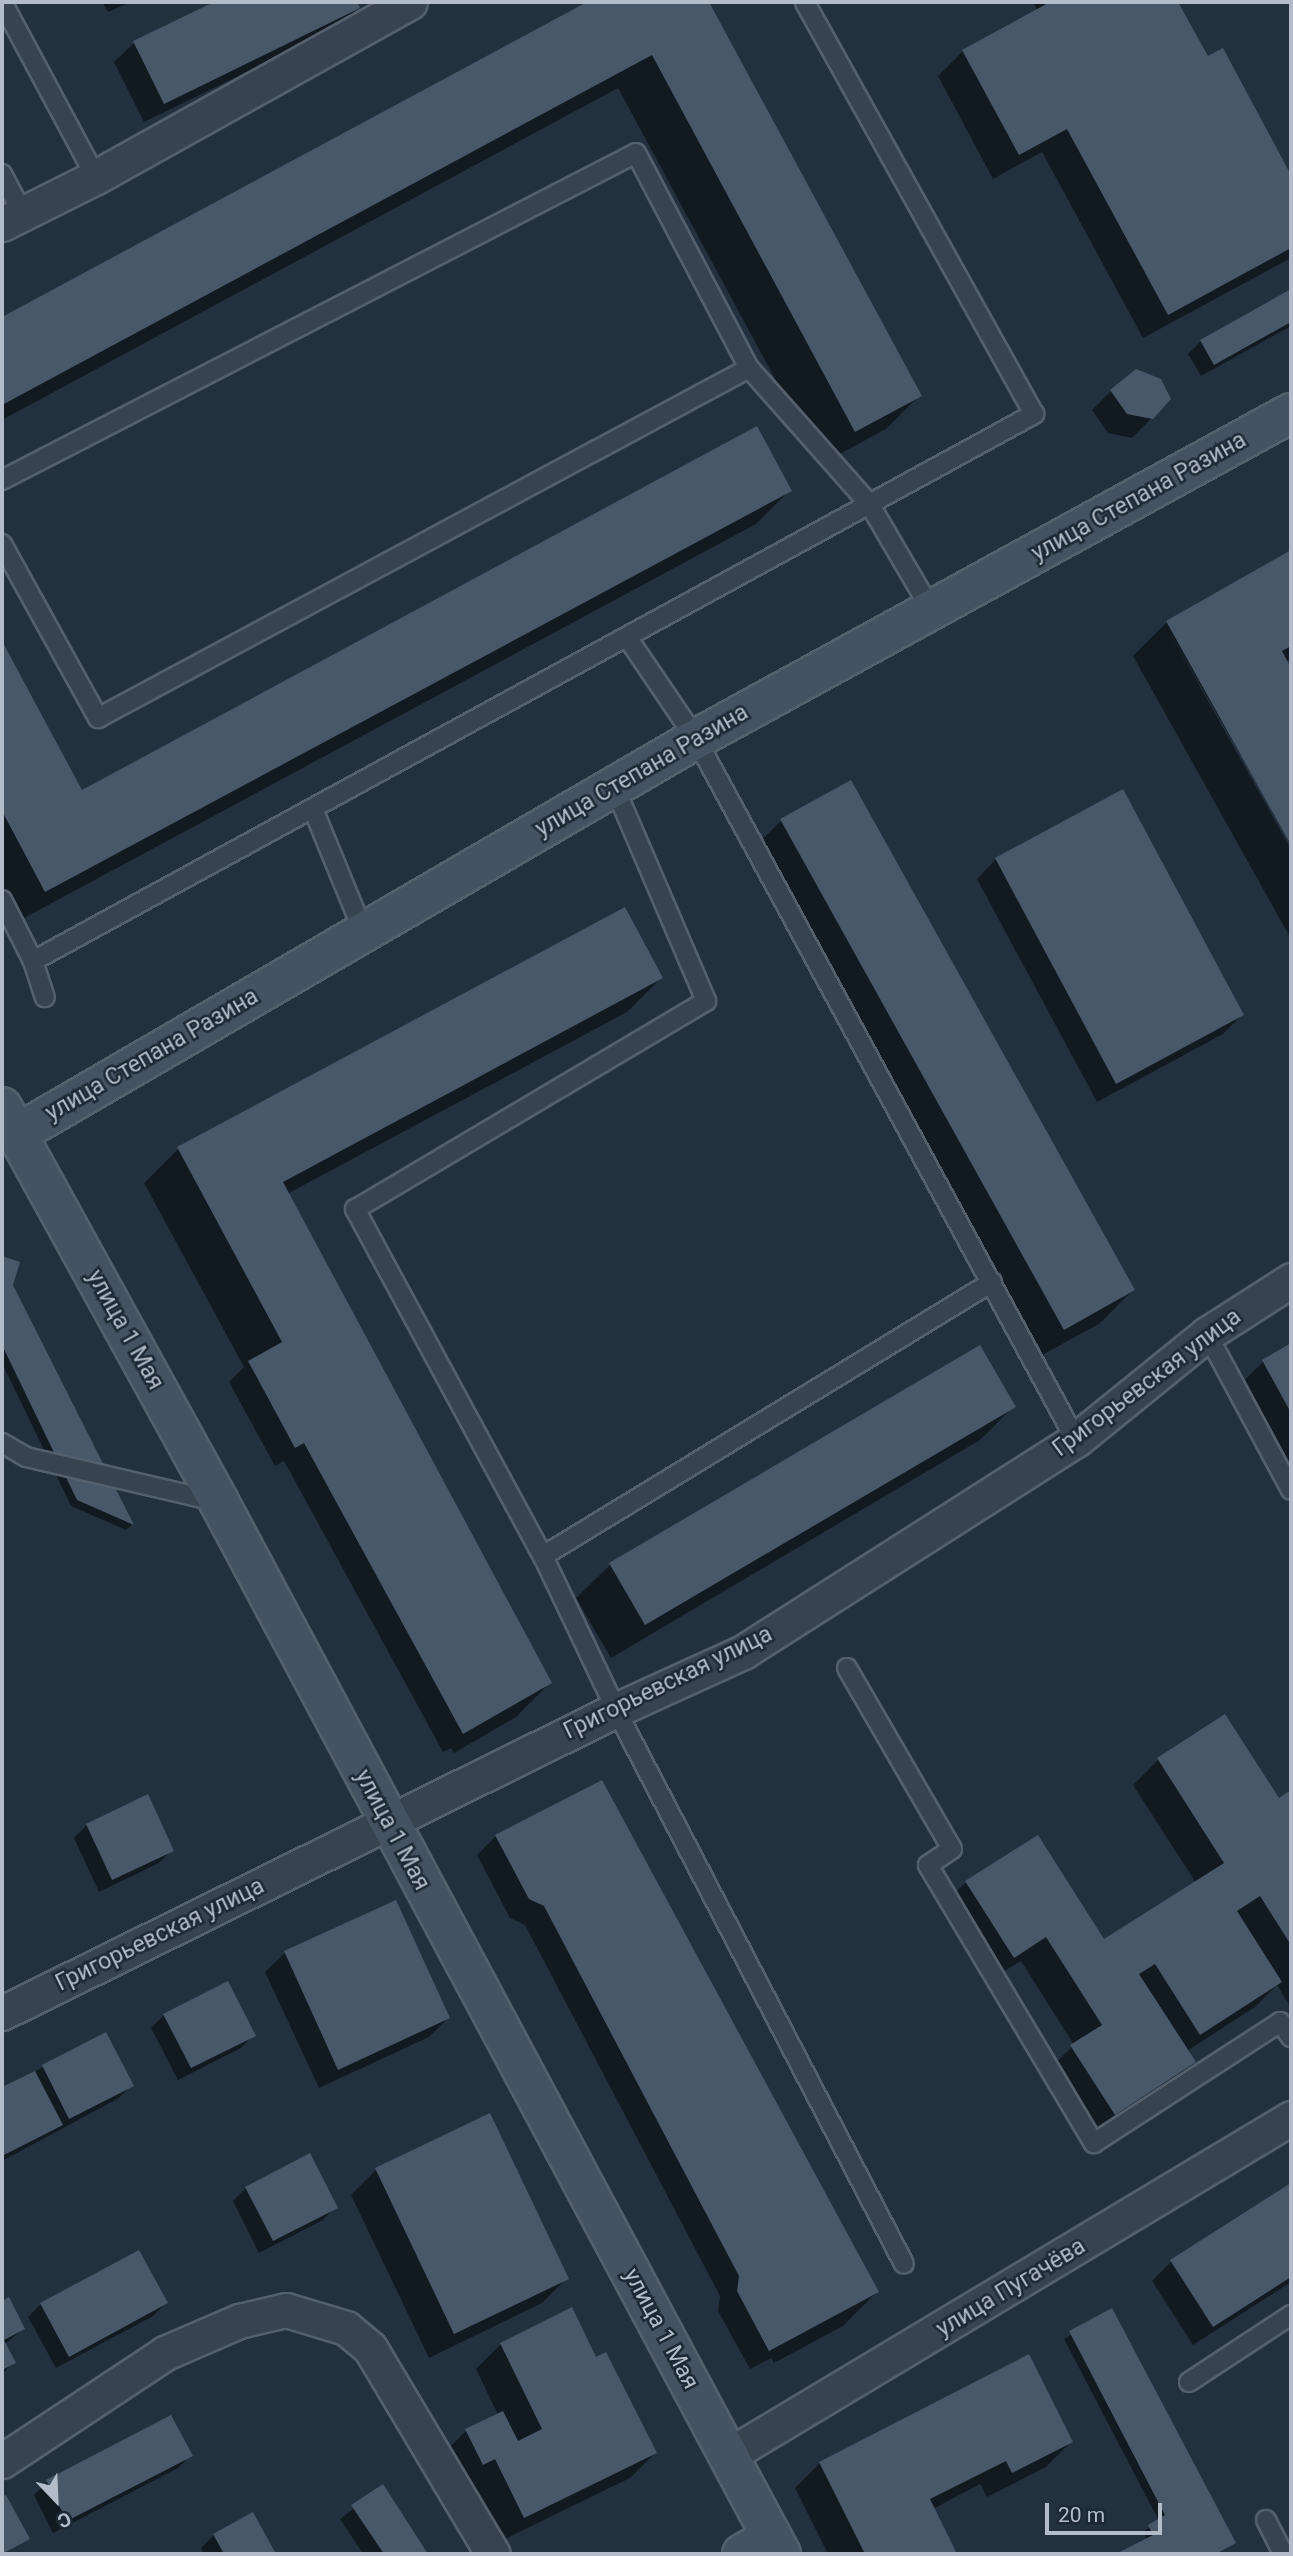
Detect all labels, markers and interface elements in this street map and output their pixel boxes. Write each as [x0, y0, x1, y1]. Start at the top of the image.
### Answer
street label: улица Степана Разина [1027, 426, 1251, 568]
street label: улица Степана Разина [531, 699, 753, 843]
street label: улица Степана Разина [41, 983, 263, 1127]
street label: улица 1 Мая [81, 1265, 169, 1395]
street label: Григорьевская улица [1047, 1303, 1247, 1463]
street label: Григорьевская улица [559, 1621, 777, 1745]
street label: улица 1 Мая [349, 1765, 435, 1895]
street label: Григорьевская улица [51, 1873, 269, 1997]
street label: улица Пугачёва [932, 2233, 1090, 2343]
street label: улица 1 Мая [618, 2264, 704, 2394]
north arrow [21, 2465, 91, 2535]
scale bar [1048, 2490, 1165, 2534]
text: 20 m [1058, 2503, 1105, 2527]
text: С [54, 2507, 75, 2533]

